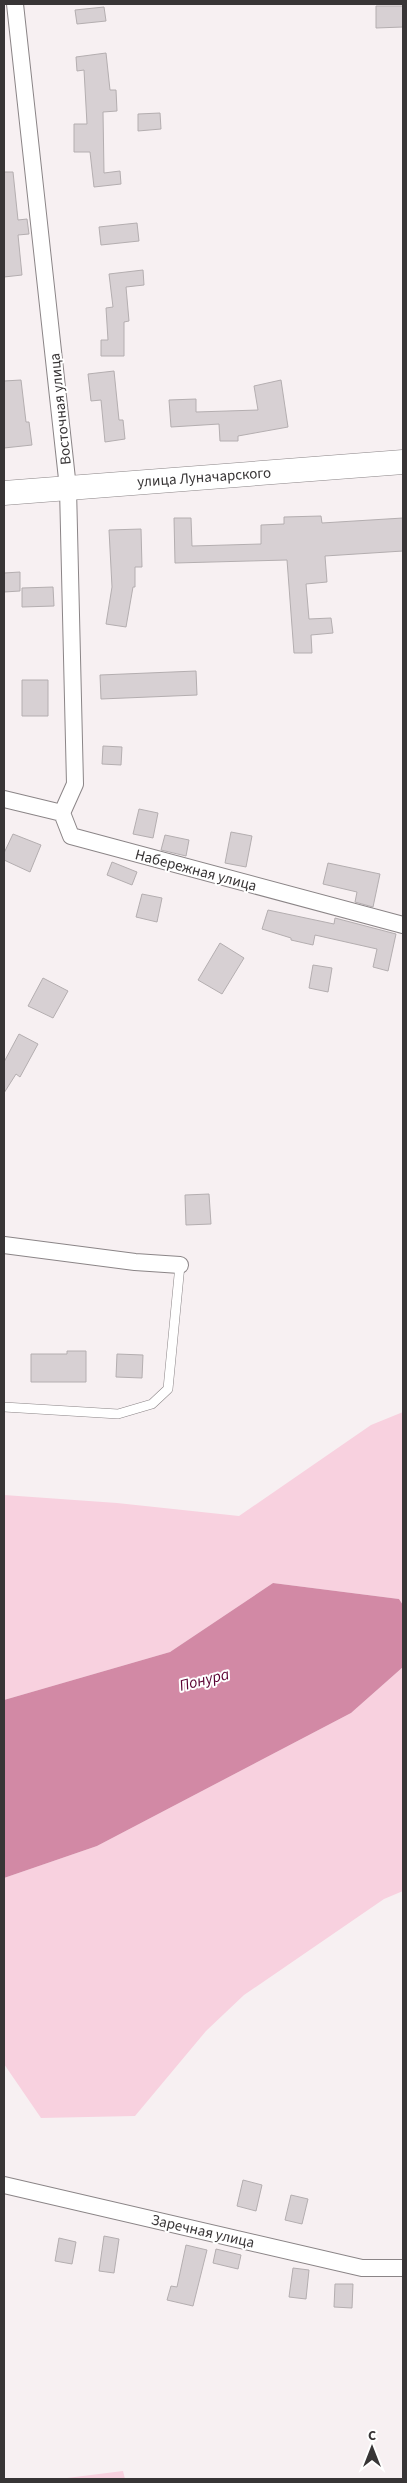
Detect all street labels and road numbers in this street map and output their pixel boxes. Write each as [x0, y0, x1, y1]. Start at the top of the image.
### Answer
street label: Восточная улица [44, 352, 77, 466]
street label: улица Луначарского [136, 462, 272, 493]
street label: Набережная улица [133, 844, 259, 897]
street label: Заречная улица [149, 2209, 257, 2254]

